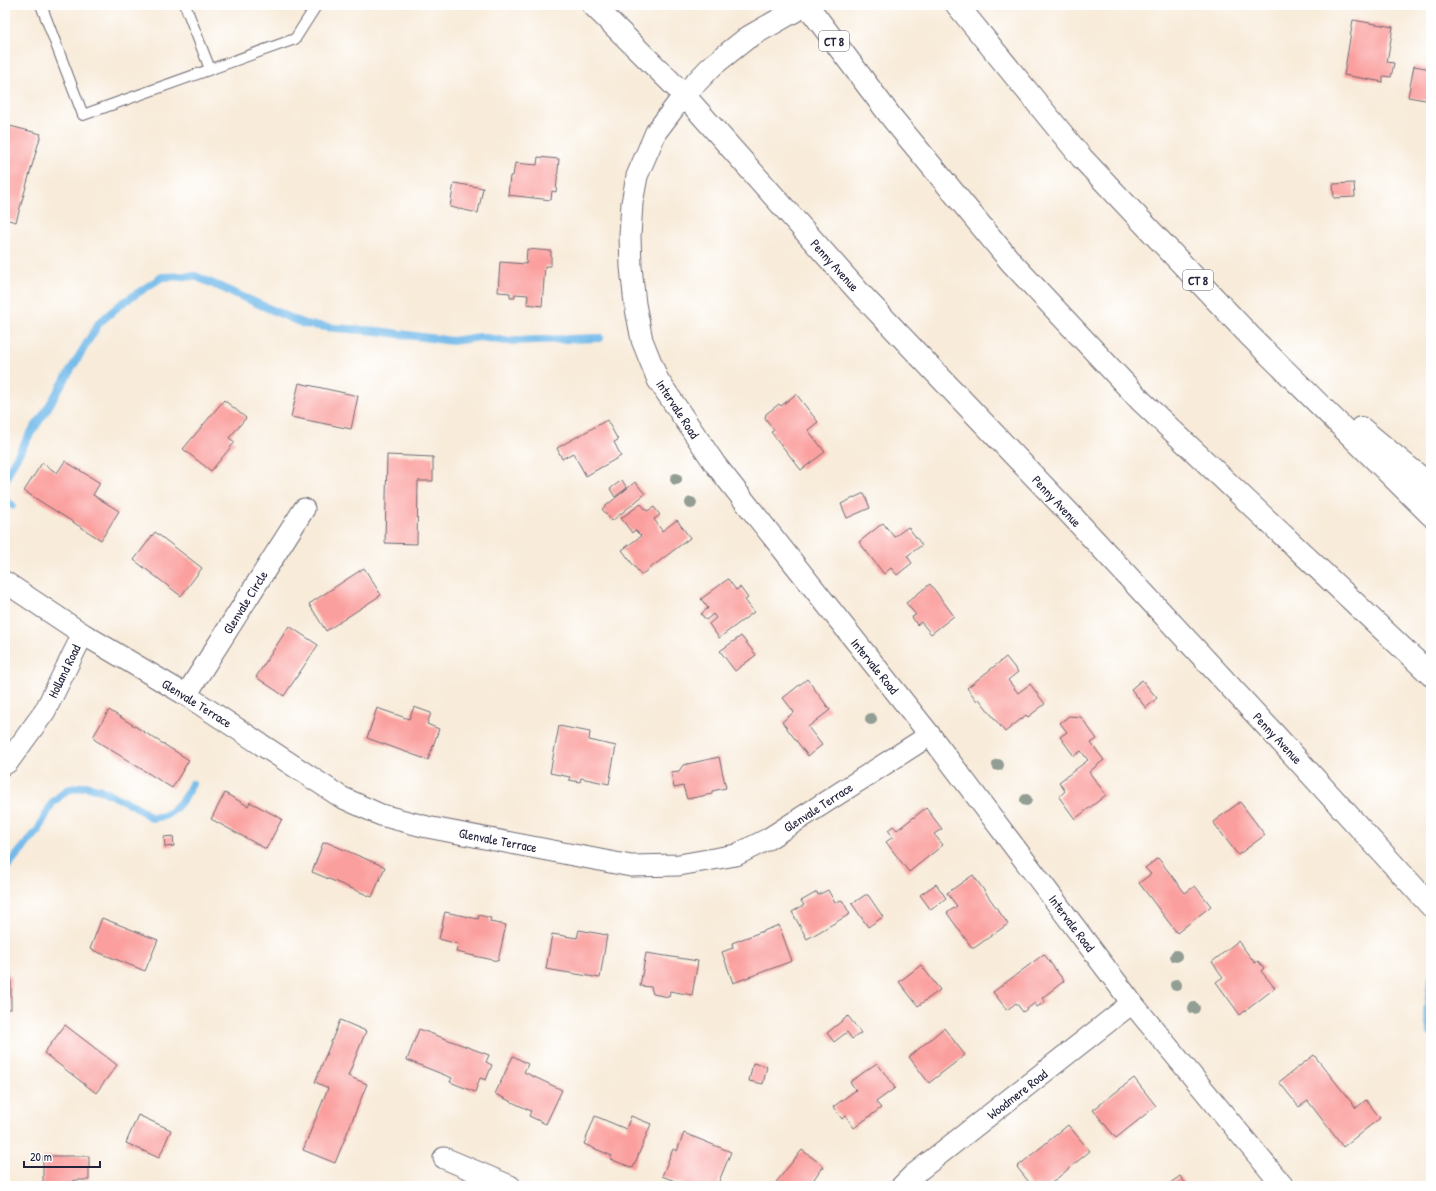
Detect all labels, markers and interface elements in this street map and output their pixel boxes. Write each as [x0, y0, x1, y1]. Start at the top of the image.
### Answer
road number: CT 8 [819, 31, 849, 51]
street label: Penny Avenue [807, 235, 863, 295]
road number: CT 8 [1183, 270, 1213, 290]
street label: Intervale Road [652, 376, 704, 442]
street label: Penny Avenue [1028, 471, 1086, 531]
street label: Glenvale Circle [218, 567, 272, 637]
street label: Intervale Road [847, 634, 903, 698]
street label: Holland Road [43, 641, 85, 701]
street label: Glenvale Terrace [159, 674, 235, 732]
street label: Penny Avenue [1249, 708, 1307, 768]
street label: Glenvale Terrace [780, 778, 856, 836]
street label: Glenvale Terrace [457, 824, 539, 856]
street label: Intervale Road [1045, 891, 1099, 955]
street label: Woodmere Road [983, 1065, 1051, 1123]
scale bar [24, 1143, 100, 1169]
text: 20 m [30, 1148, 52, 1165]

